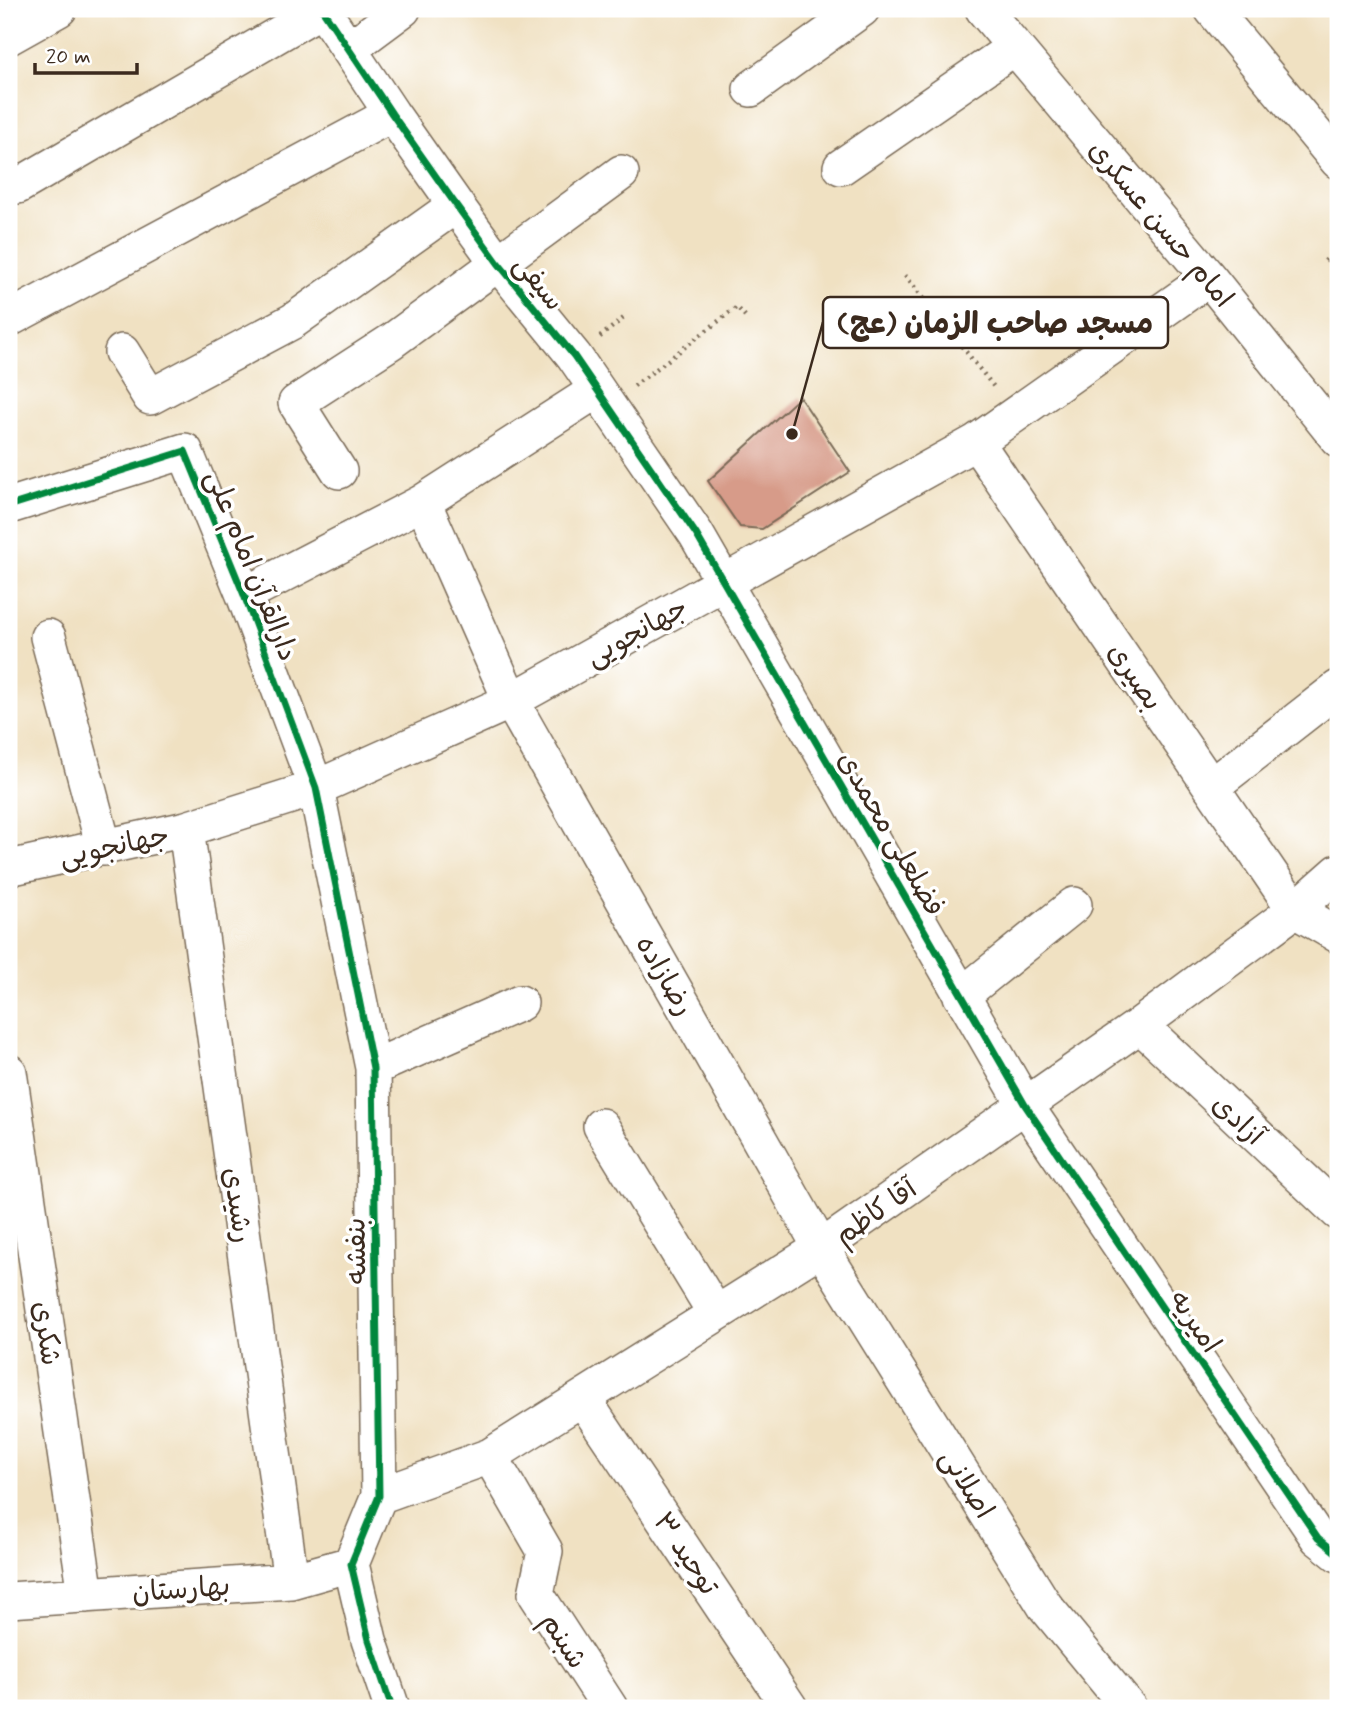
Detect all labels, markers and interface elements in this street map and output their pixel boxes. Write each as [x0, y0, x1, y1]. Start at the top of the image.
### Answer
scale bar [35, 32, 136, 76]
text: 20 m [46, 43, 91, 71]
street label: امام حسن عسکری [1078, 133, 1241, 317]
street label: سیفی [504, 248, 572, 319]
callout: مسجد صاحب الزمان (عج) [823, 297, 1168, 348]
text: مسجد صاحب الزمان (عج) [837, 305, 1153, 344]
street label: دارالقرآن امام علی [195, 465, 306, 667]
street label: جهانجویی [580, 590, 695, 676]
street label: بصیری [1098, 636, 1170, 719]
street label: فضلعلی محمدی [828, 745, 952, 923]
street label: جهانجویی [56, 818, 173, 877]
street label: رضازاده [626, 929, 702, 1023]
street label: آزادی [1203, 1087, 1272, 1155]
street label: رشیدی [213, 1165, 260, 1246]
street label: آقا کاظم [828, 1171, 926, 1256]
street label: بنفشه [338, 1217, 377, 1285]
street label: امیریه [1160, 1284, 1228, 1361]
street label: شکری [23, 1299, 68, 1368]
street label: اصلانی [930, 1442, 1002, 1526]
street label: توحید ۳ [644, 1506, 727, 1604]
street label: بهارستان [131, 1569, 231, 1612]
street label: شبنم [530, 1606, 595, 1677]

